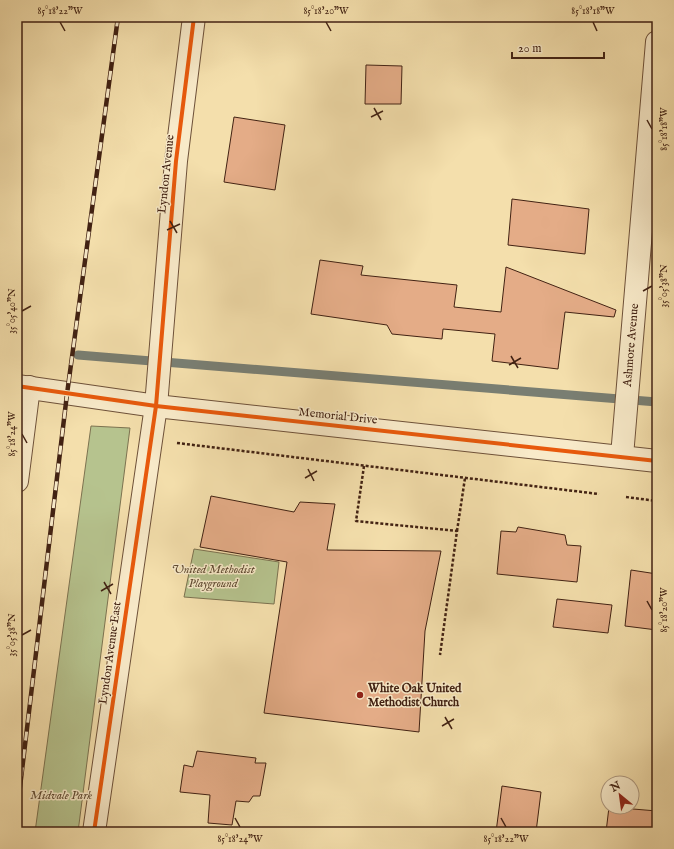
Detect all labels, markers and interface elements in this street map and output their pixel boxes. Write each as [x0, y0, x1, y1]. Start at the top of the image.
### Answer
text: 85°18'22"W [37, 5, 83, 18]
text: 85°18'20"W [303, 5, 349, 18]
text: 85°18'18"W [571, 5, 615, 18]
scale bar [512, 34, 604, 60]
text: 20 m [518, 41, 541, 56]
text: 85°18'18"W [658, 107, 671, 151]
street label: Lyndon Avenue [154, 133, 178, 214]
text: 35°05'38"N [658, 264, 671, 308]
text: 35°05'40"N [6, 288, 19, 334]
street label: Ashmore Avenue [620, 302, 642, 388]
street label: Memorial Drive [298, 404, 379, 428]
text: 85°18'24"W [6, 411, 19, 457]
park label: United Methodist Playground [171, 562, 256, 592]
text: 85°18'20"W [658, 587, 671, 633]
street label: Lyndon Avenue East [95, 601, 125, 705]
text: 35°05'38"N [6, 613, 19, 657]
place label: White Oak United Methodist Church [367, 681, 462, 710]
marker: White Oak United Methodist Church [355, 690, 365, 700]
north arrow [600, 775, 640, 815]
text: N [607, 778, 624, 796]
park label: Midvale Park [30, 788, 92, 803]
text: 85°18'24"W [217, 833, 263, 846]
text: 85°18'22"W [483, 833, 529, 846]

